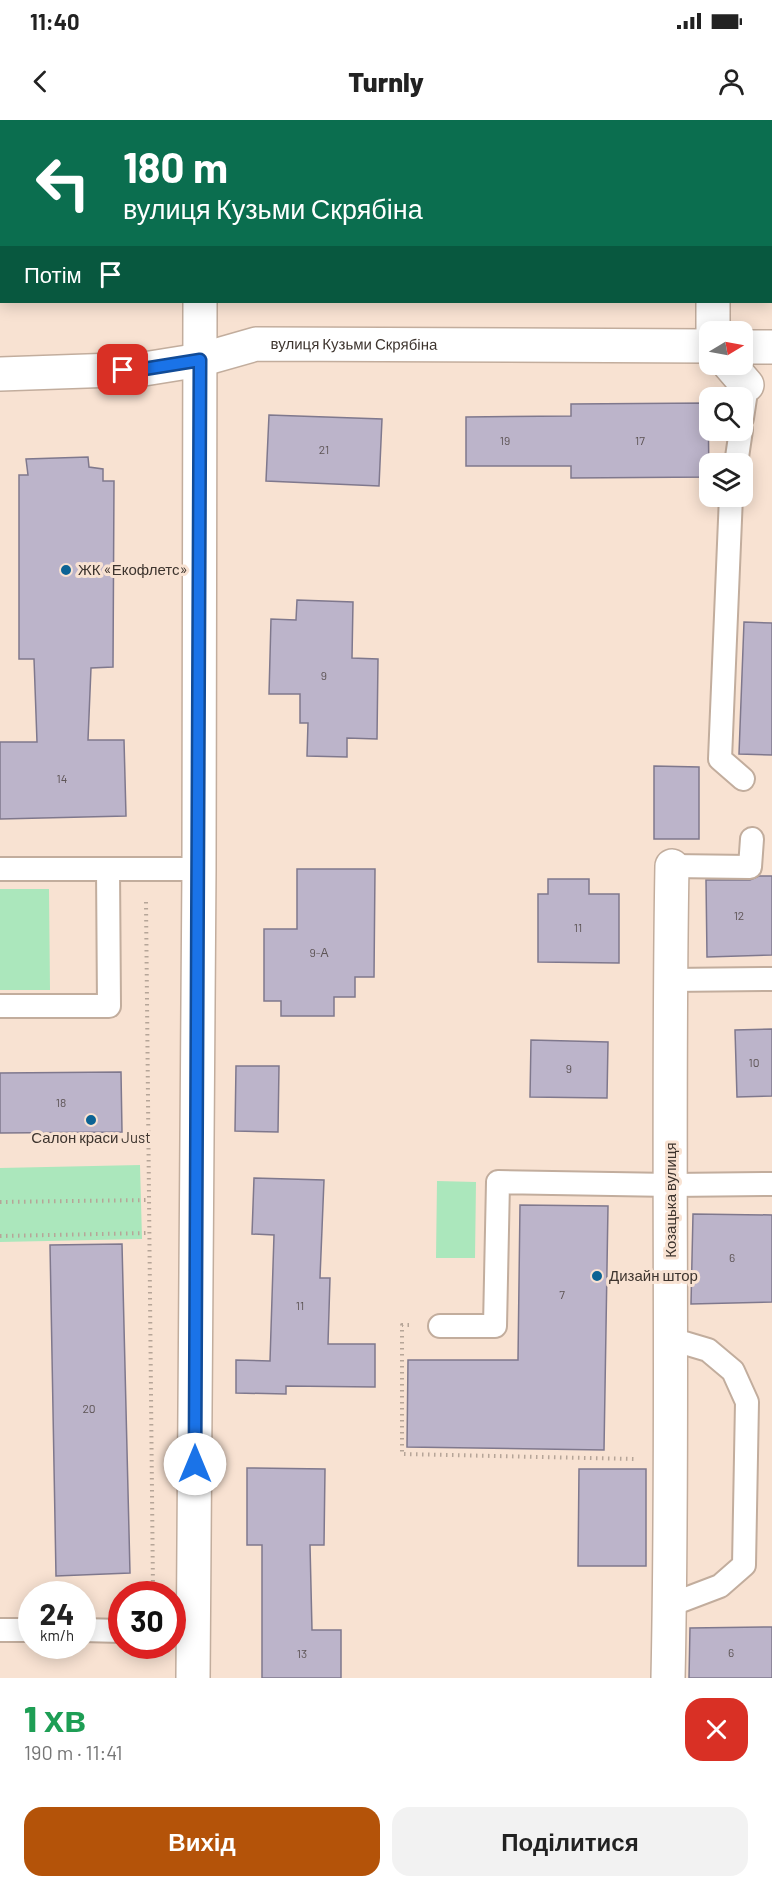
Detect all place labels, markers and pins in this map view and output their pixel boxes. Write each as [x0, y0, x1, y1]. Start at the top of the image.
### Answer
pin [97, 344, 148, 395]
place label: ЖК «Екофлетс» [78, 560, 188, 578]
marker: ЖК «Екофлетс» [59, 563, 73, 577]
marker: Салон краси Just [84, 1113, 98, 1127]
place label: Салон краси Just [31, 1128, 151, 1146]
place label: Дизайн штор [609, 1266, 698, 1284]
marker: Дизайн штор [590, 1269, 604, 1283]

